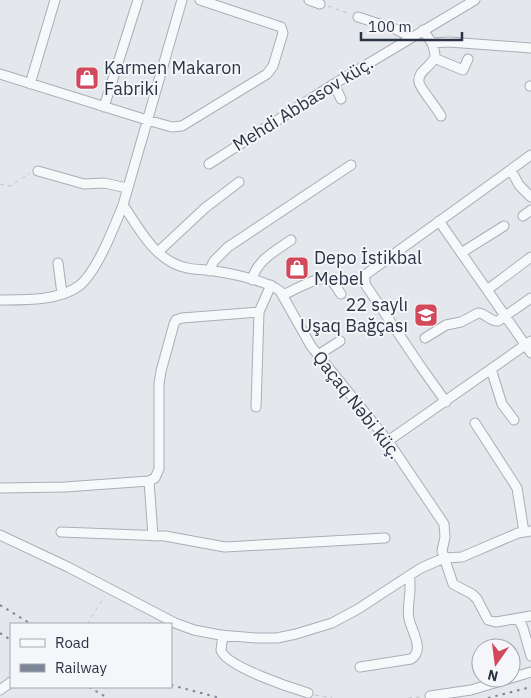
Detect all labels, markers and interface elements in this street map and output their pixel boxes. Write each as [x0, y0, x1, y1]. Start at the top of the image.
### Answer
scale bar [361, 10, 462, 42]
text: 100 m [368, 17, 412, 36]
street label: Mehdi Abbasov küç. [228, 51, 377, 156]
place label: Karmen Makaron Fabriki [104, 56, 241, 100]
shop icon: Karmen Makaron Fabriki [74, 65, 100, 91]
place label: Depo İstikbal Mebel [314, 246, 422, 290]
shop icon: Depo İstikbal Mebel [284, 255, 310, 281]
place label: 22 saylı Uşaq Bağçası [300, 293, 408, 337]
school or university icon: 22 saylı Uşaq Bağçası [413, 302, 439, 328]
street label: Qaçaq Nəbi küç. [308, 346, 407, 463]
legend [10, 623, 172, 688]
text: Road [55, 633, 90, 652]
north arrow [471, 638, 521, 688]
text: Railway [55, 658, 108, 677]
text: N [486, 666, 500, 686]

